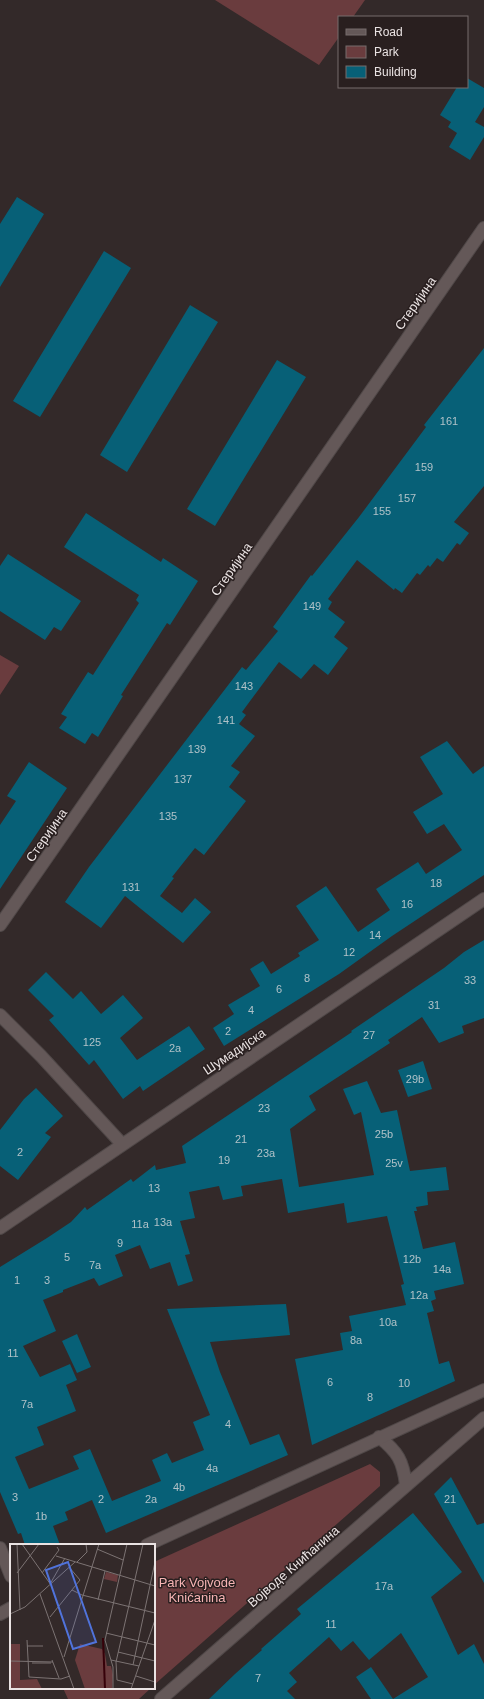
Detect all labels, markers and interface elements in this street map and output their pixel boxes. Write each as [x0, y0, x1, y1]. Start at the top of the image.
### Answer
legend [338, 16, 468, 88]
text: Road [374, 25, 403, 39]
text: Park [374, 45, 400, 59]
text: Building [374, 65, 417, 79]
street label: Стеријина [392, 273, 440, 333]
house number: 161 [440, 415, 458, 427]
house number: 159 [415, 461, 433, 473]
house number: 157 [398, 492, 416, 504]
house number: 155 [373, 505, 391, 517]
street label: Стеријина [208, 539, 256, 599]
house number: 149 [303, 600, 321, 612]
house number: 143 [235, 680, 253, 692]
house number: 141 [217, 714, 235, 726]
house number: 139 [188, 743, 206, 755]
house number: 137 [174, 773, 192, 785]
street label: Стеријина [23, 805, 71, 865]
house number: 135 [159, 810, 177, 822]
house number: 18 [430, 877, 442, 889]
house number: 131 [122, 881, 140, 893]
house number: 16 [401, 898, 413, 910]
house number: 14 [369, 929, 381, 941]
house number: 12 [343, 946, 355, 958]
house number: 8 [304, 972, 310, 984]
house number: 33 [464, 974, 476, 986]
house number: 6 [276, 983, 282, 995]
house number: 31 [428, 999, 440, 1011]
house number: 4 [248, 1004, 254, 1016]
street label: Шумадијска [200, 1025, 269, 1078]
house number: 2 [225, 1025, 231, 1037]
house number: 27 [363, 1029, 375, 1041]
house number: 125 [83, 1036, 101, 1048]
house number: 2a [169, 1042, 182, 1054]
house number: 29b [406, 1073, 424, 1085]
house number: 23 [258, 1102, 270, 1114]
house number: 25b [375, 1128, 393, 1140]
house number: 21 [235, 1133, 247, 1145]
house number: 2 [17, 1146, 23, 1158]
house number: 23a [257, 1147, 276, 1159]
house number: 19 [218, 1154, 230, 1166]
house number: 25v [385, 1157, 403, 1169]
house number: 13 [148, 1182, 160, 1194]
house number: 13a [154, 1216, 173, 1228]
house number: 11a [131, 1218, 150, 1230]
house number: 9 [117, 1237, 123, 1249]
house number: 5 [64, 1251, 70, 1263]
house number: 12b [403, 1253, 421, 1265]
house number: 7a [89, 1259, 102, 1271]
house number: 14a [433, 1263, 452, 1275]
house number: 1 [14, 1274, 20, 1286]
house number: 3 [44, 1274, 50, 1286]
house number: 12a [410, 1289, 429, 1301]
house number: 10a [379, 1316, 398, 1328]
house number: 8a [350, 1334, 363, 1346]
house number: 11 [7, 1347, 19, 1359]
house number: 6 [327, 1376, 333, 1388]
house number: 10 [398, 1377, 410, 1389]
house number: 8 [367, 1391, 373, 1403]
house number: 7a [21, 1398, 34, 1410]
house number: 4 [225, 1418, 231, 1430]
house number: 4a [206, 1462, 219, 1474]
house number: 4b [173, 1481, 185, 1493]
house number: 3 [12, 1491, 18, 1503]
house number: 2 [98, 1493, 104, 1505]
house number: 2a [145, 1493, 158, 1505]
house number: 21 [444, 1493, 456, 1505]
house number: 1b [35, 1510, 47, 1522]
street label: Војводе Книћанина [245, 1522, 343, 1610]
inset map [10, 1544, 155, 1689]
park label: Park Vojvode Knićanina [159, 1575, 235, 1605]
house number: 17a [375, 1580, 394, 1592]
house number: 11 [325, 1618, 337, 1630]
house number: 7 [255, 1672, 261, 1684]

